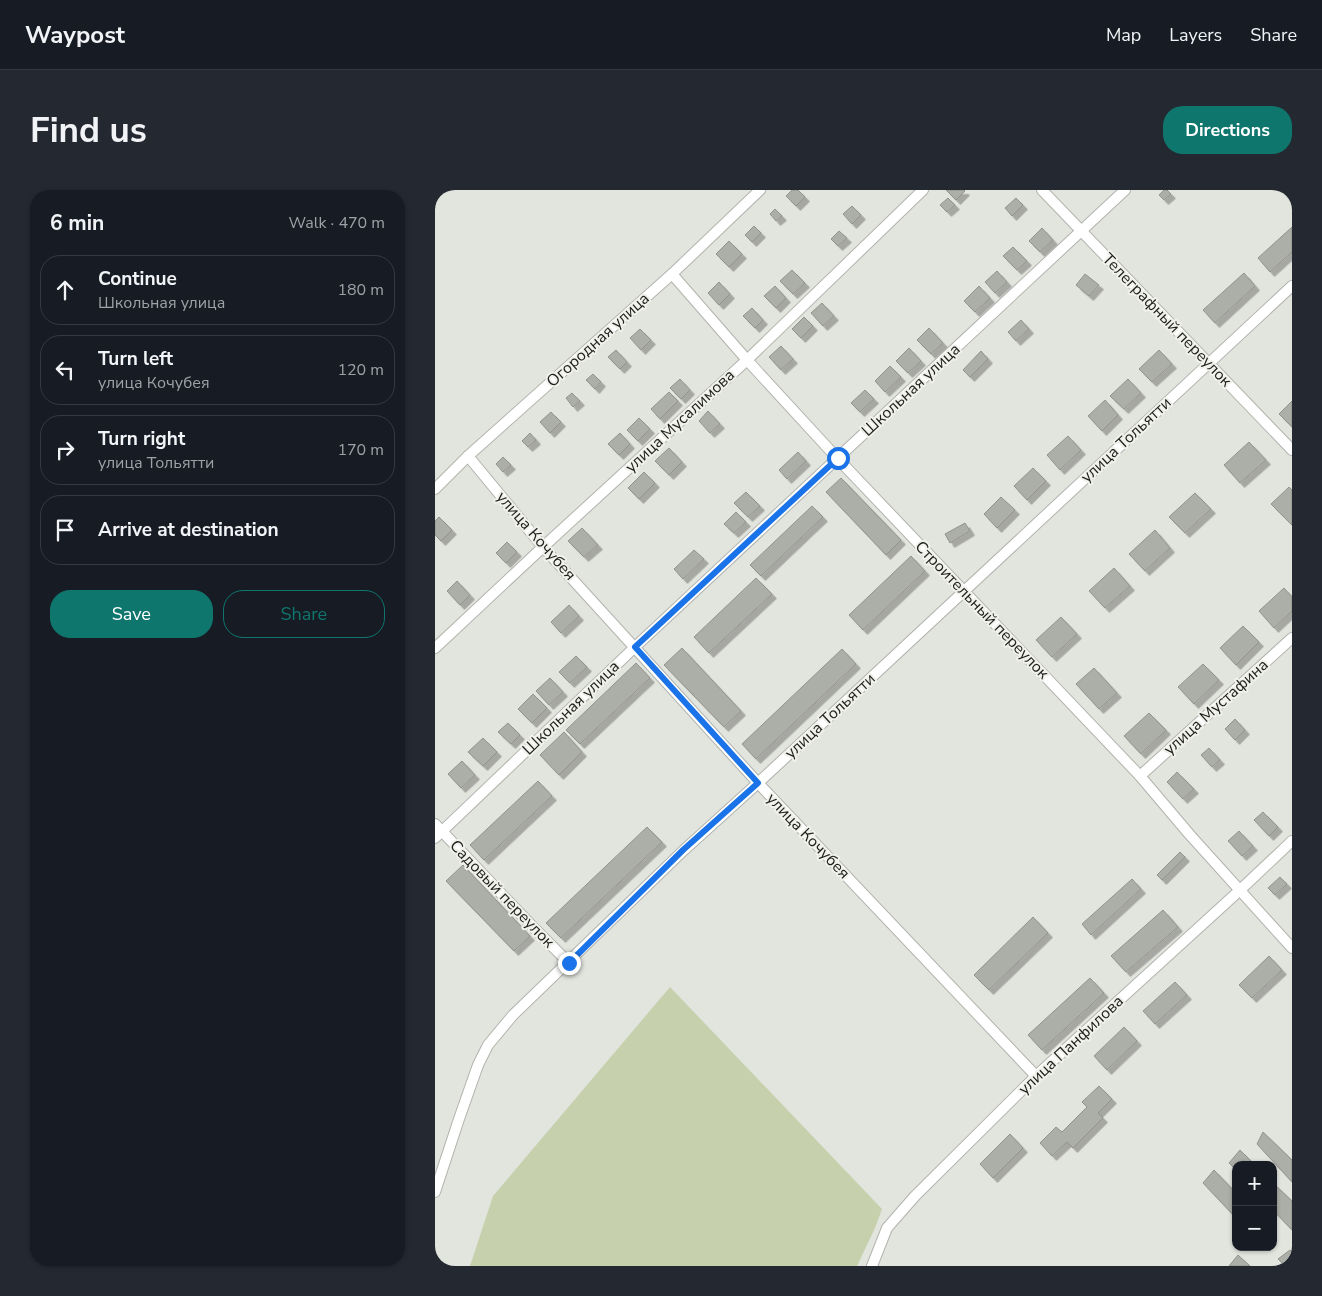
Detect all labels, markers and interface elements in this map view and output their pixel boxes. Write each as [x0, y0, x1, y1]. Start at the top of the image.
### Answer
text: Waypost [25, 19, 125, 51]
text: Map [1106, 23, 1141, 47]
text: Layers [1169, 23, 1222, 47]
text: Share [1250, 23, 1297, 47]
button: Directions [1163, 106, 1292, 154]
text: Find us [30, 107, 147, 154]
text: 6 min [50, 209, 104, 237]
text: Walk · 470 m [289, 212, 385, 234]
street label: Телеграфный переулок [1097, 248, 1237, 392]
text: Continue [98, 266, 177, 292]
icon: ahead [51, 276, 79, 304]
text: 180 m [337, 279, 384, 301]
street label: Огородная улица [542, 288, 654, 392]
text: Школьная улица [98, 292, 225, 314]
street label: Школьная улица [857, 339, 965, 441]
text: Turn left [98, 346, 173, 372]
icon: left [51, 356, 79, 384]
text: 120 m [337, 359, 384, 381]
street label: улица Мусалимова [620, 364, 740, 478]
text: улица Кочубея [98, 372, 210, 394]
street label: улица Тольятти [1076, 392, 1176, 488]
text: Turn right [98, 426, 185, 452]
icon: right [51, 436, 79, 464]
text: 170 m [337, 439, 384, 461]
route start [827, 447, 850, 470]
text: улица Тольятти [98, 452, 214, 474]
street label: улица Кочубея [491, 487, 581, 585]
icon: arrive [51, 516, 79, 544]
text: Arrive at destination [98, 517, 279, 543]
street label: Строительный переулок [910, 536, 1054, 684]
button: Save [50, 590, 213, 638]
button: Share [223, 590, 385, 638]
street label: улица Мустафина [1159, 654, 1273, 760]
street label: Школьная улица [518, 656, 624, 760]
street label: улица Тольятти [780, 668, 880, 764]
street label: улица Кочубея [761, 788, 855, 884]
street label: Садовый переулок [445, 835, 560, 953]
route end [558, 952, 581, 975]
street label: улица Панфилова [1014, 990, 1128, 1100]
map controls [1232, 1161, 1277, 1251]
button: + [1232, 1161, 1277, 1206]
button: − [1232, 1206, 1277, 1251]

